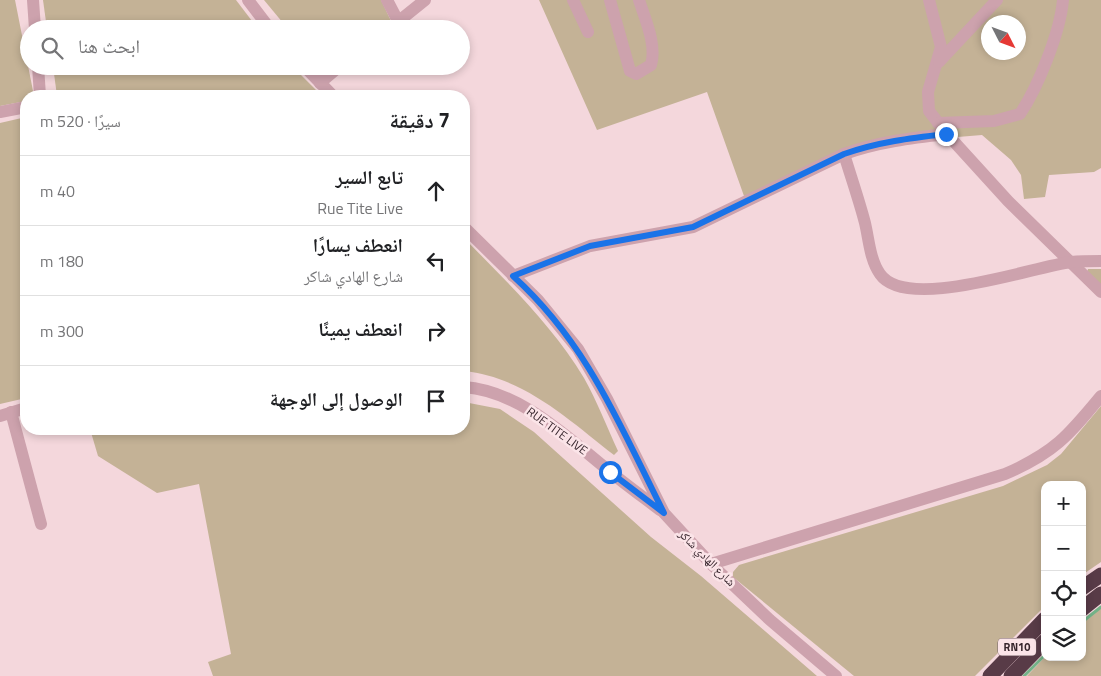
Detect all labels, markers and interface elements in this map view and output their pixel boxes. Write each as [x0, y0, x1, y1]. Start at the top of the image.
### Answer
north arrow [981, 15, 1026, 60]
search box [20, 20, 470, 75]
text: ابحث هنا [78, 31, 140, 60]
icon: search [38, 34, 66, 62]
text: 7 دقيقة [390, 104, 450, 136]
text: سيرًا · 520 m [40, 109, 121, 133]
route end [935, 123, 958, 146]
text: تابع السير [335, 162, 403, 191]
icon: ahead [422, 177, 450, 205]
text: 40 m [40, 179, 75, 203]
text: Rue Tite Live [317, 196, 403, 220]
text: انعطف يسارًا [313, 230, 403, 259]
icon: left [422, 247, 450, 275]
text: 180 m [40, 249, 84, 273]
text: شارع الهادي شاكر [304, 264, 403, 288]
text: انعطف يمينًا [318, 314, 403, 343]
icon: right [422, 317, 450, 345]
text: 300 m [40, 319, 84, 343]
text: الوصول إلى الوجهة [270, 384, 403, 413]
icon: arrive [422, 387, 450, 415]
street label: RUE TITE LIVE [523, 402, 592, 460]
route start [599, 461, 622, 484]
map controls [1041, 481, 1086, 661]
button: + [1041, 481, 1086, 526]
street label: شارع الهادي شاكر [673, 524, 740, 591]
button: − [1041, 526, 1086, 571]
button: locate [1041, 571, 1086, 616]
button: layers [1041, 616, 1086, 661]
road number: RN10 [998, 638, 1036, 656]

